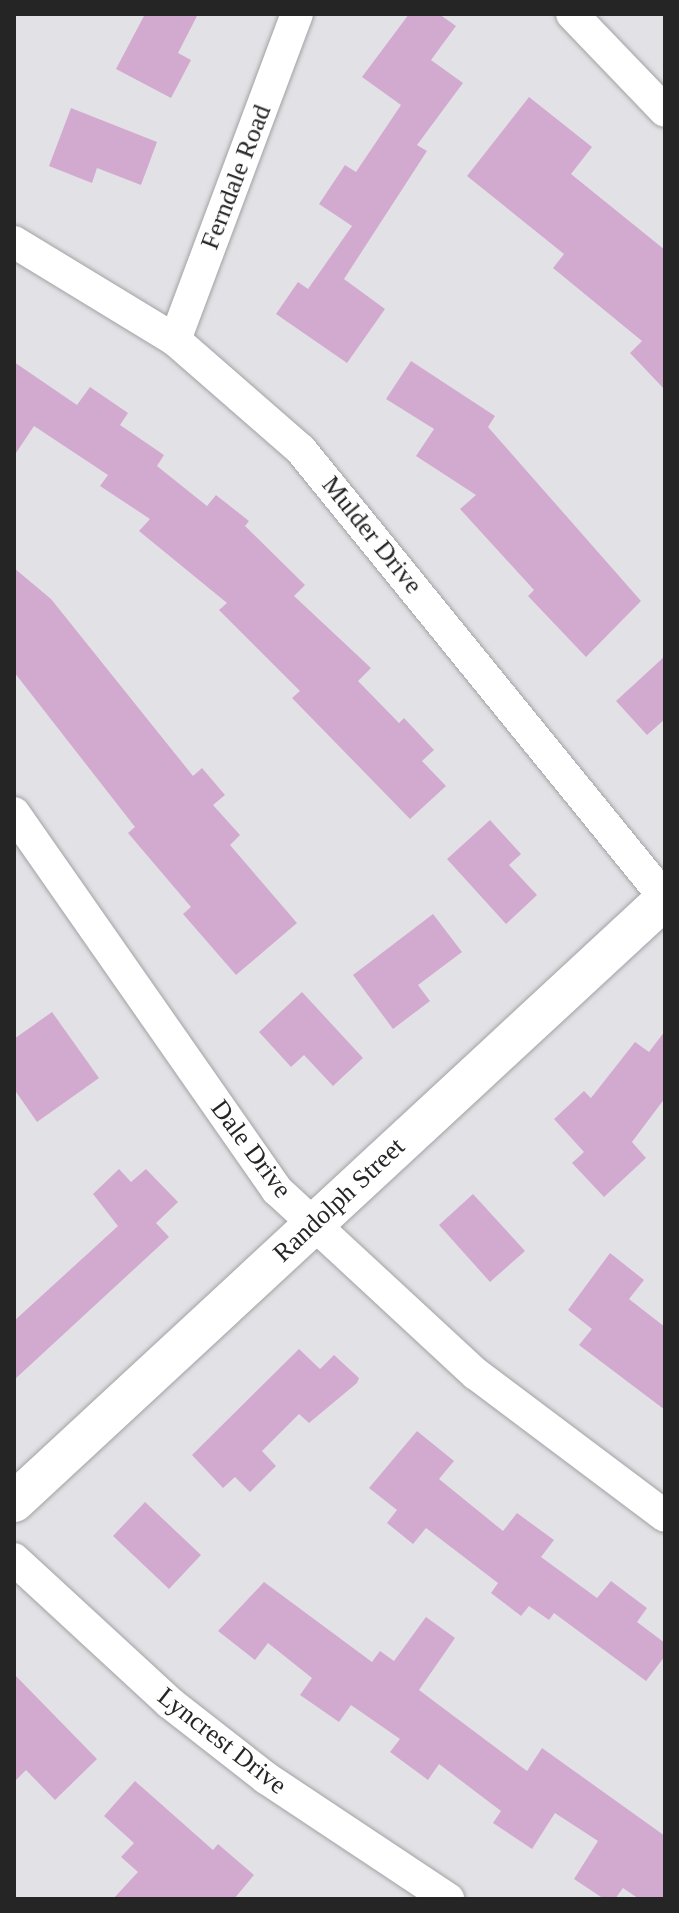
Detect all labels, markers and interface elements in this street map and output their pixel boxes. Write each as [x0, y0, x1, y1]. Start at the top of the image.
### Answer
street label: Ferndale Road [194, 100, 278, 254]
street label: Mulder Drive [315, 470, 429, 600]
street label: Dale Drive [204, 1094, 298, 1204]
street label: Randolph Street [267, 1131, 411, 1269]
street label: Lyncrest Drive [151, 1681, 293, 1801]

